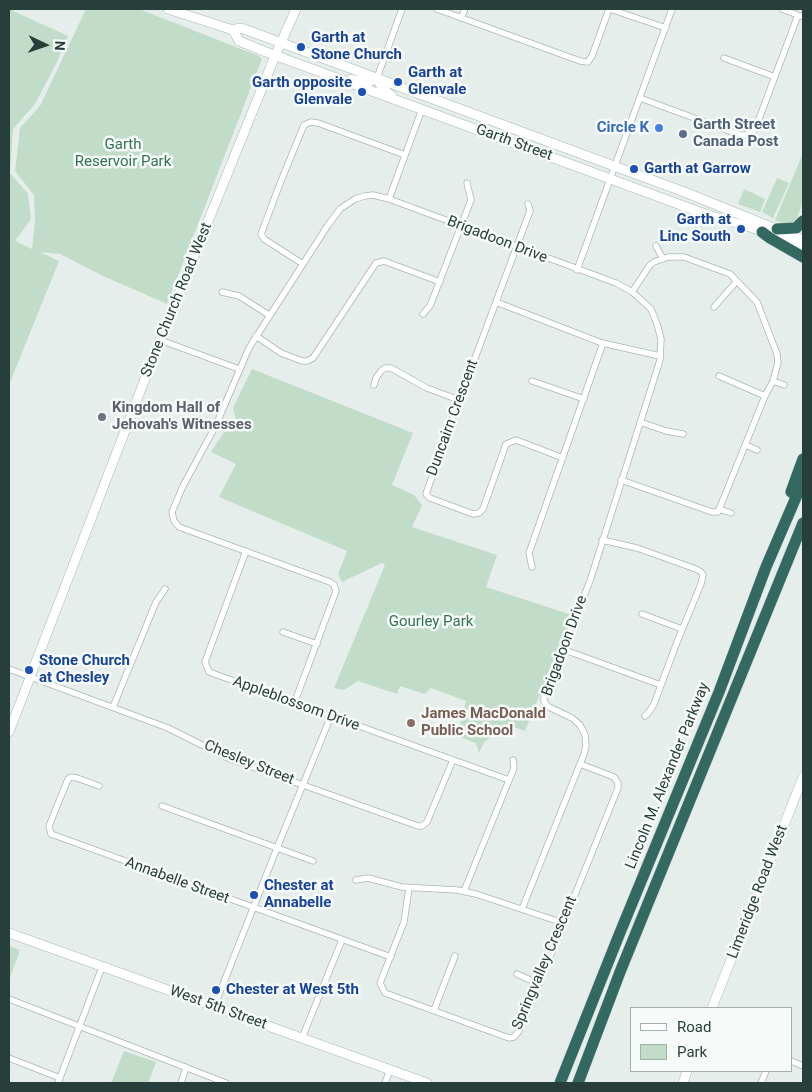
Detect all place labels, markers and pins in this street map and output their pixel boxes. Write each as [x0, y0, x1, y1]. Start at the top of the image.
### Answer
place label: Garth at Stone Church [311, 29, 402, 64]
marker: Garth at Stone Church [295, 41, 307, 53]
place label: Garth at Glenvale [408, 64, 466, 99]
place label: Garth opposite Glenvale [252, 74, 352, 109]
marker: Garth at Glenvale [392, 76, 404, 88]
marker: Garth opposite Glenvale [356, 86, 368, 98]
place label: Garth Street Canada Post [693, 116, 778, 151]
place label: Circle K [597, 119, 649, 137]
marker: Circle K [653, 122, 665, 134]
marker: Garth Street Canada Post [677, 128, 689, 140]
place label: Garth at Garrow [644, 160, 751, 178]
marker: Garth at Garrow [628, 163, 640, 175]
place label: Garth at Linc South [659, 211, 731, 246]
marker: Garth at Linc South [735, 223, 747, 235]
place label: Kingdom Hall of Jehovah's Witnesses [112, 399, 252, 434]
marker: Kingdom Hall of Jehovah's Witnesses [96, 411, 108, 423]
place label: Stone Church at Chesley [39, 652, 130, 687]
marker: Stone Church at Chesley [23, 664, 35, 676]
place label: James MacDonald Public School [421, 705, 546, 740]
marker: James MacDonald Public School [405, 717, 417, 729]
place label: Chester at Annabelle [264, 877, 334, 912]
marker: Chester at Annabelle [248, 889, 260, 901]
place label: Chester at West 5th [226, 981, 359, 999]
marker: Chester at West 5th [210, 984, 222, 996]

